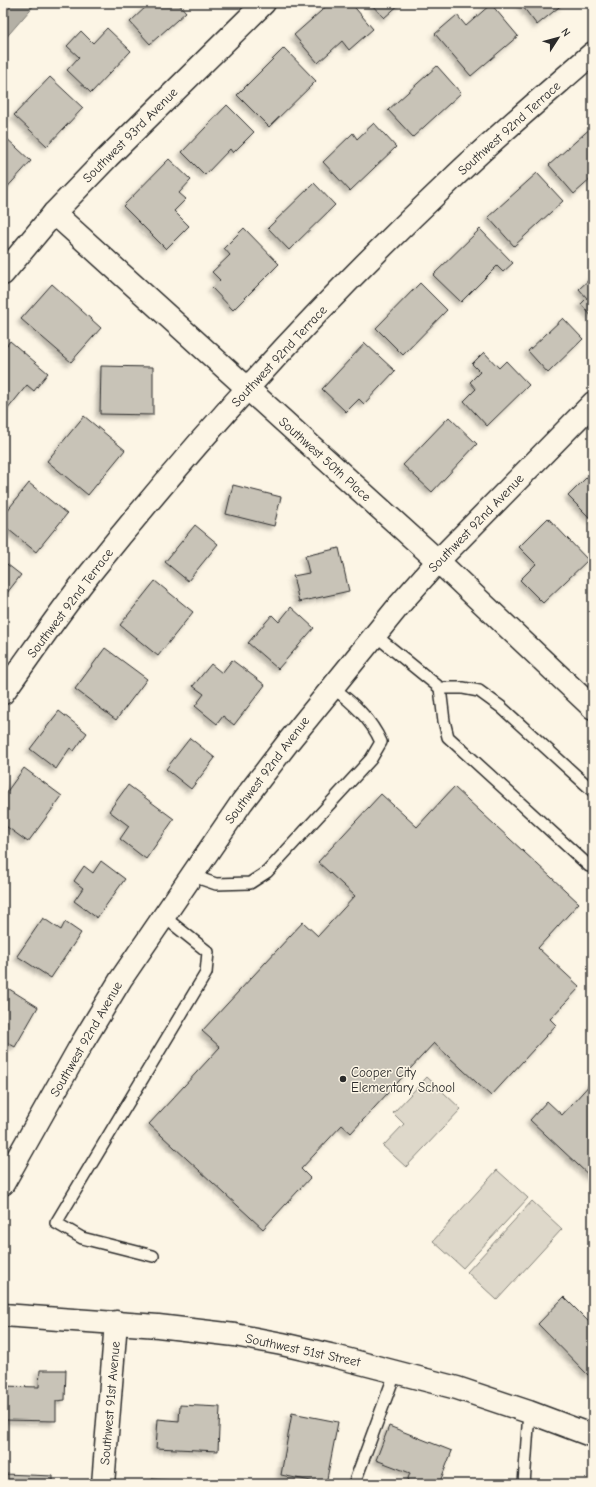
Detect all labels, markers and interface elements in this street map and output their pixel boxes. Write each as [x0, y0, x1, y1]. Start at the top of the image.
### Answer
north arrow [538, 18, 578, 58]
text: N [558, 26, 573, 39]
street label: Southwest 92nd Terrace [455, 78, 564, 178]
street label: Southwest 93rd Avenue [79, 84, 181, 186]
street label: Southwest 92nd Terrace [228, 302, 330, 410]
street label: Southwest 50th Place [276, 414, 374, 505]
street label: Southwest 92nd Avenue [425, 470, 527, 575]
street label: Southwest 92nd Terrace [24, 545, 116, 661]
street label: Southwest 92nd Avenue [222, 713, 313, 827]
street label: Southwest 92nd Avenue [47, 978, 125, 1099]
place label: Cooper City Elementary School [351, 1065, 455, 1095]
marker: Cooper City Elementary School [338, 1074, 348, 1084]
street label: Southwest 51st Street [244, 1330, 363, 1370]
street label: Southwest 91st Avenue [97, 1340, 123, 1465]

